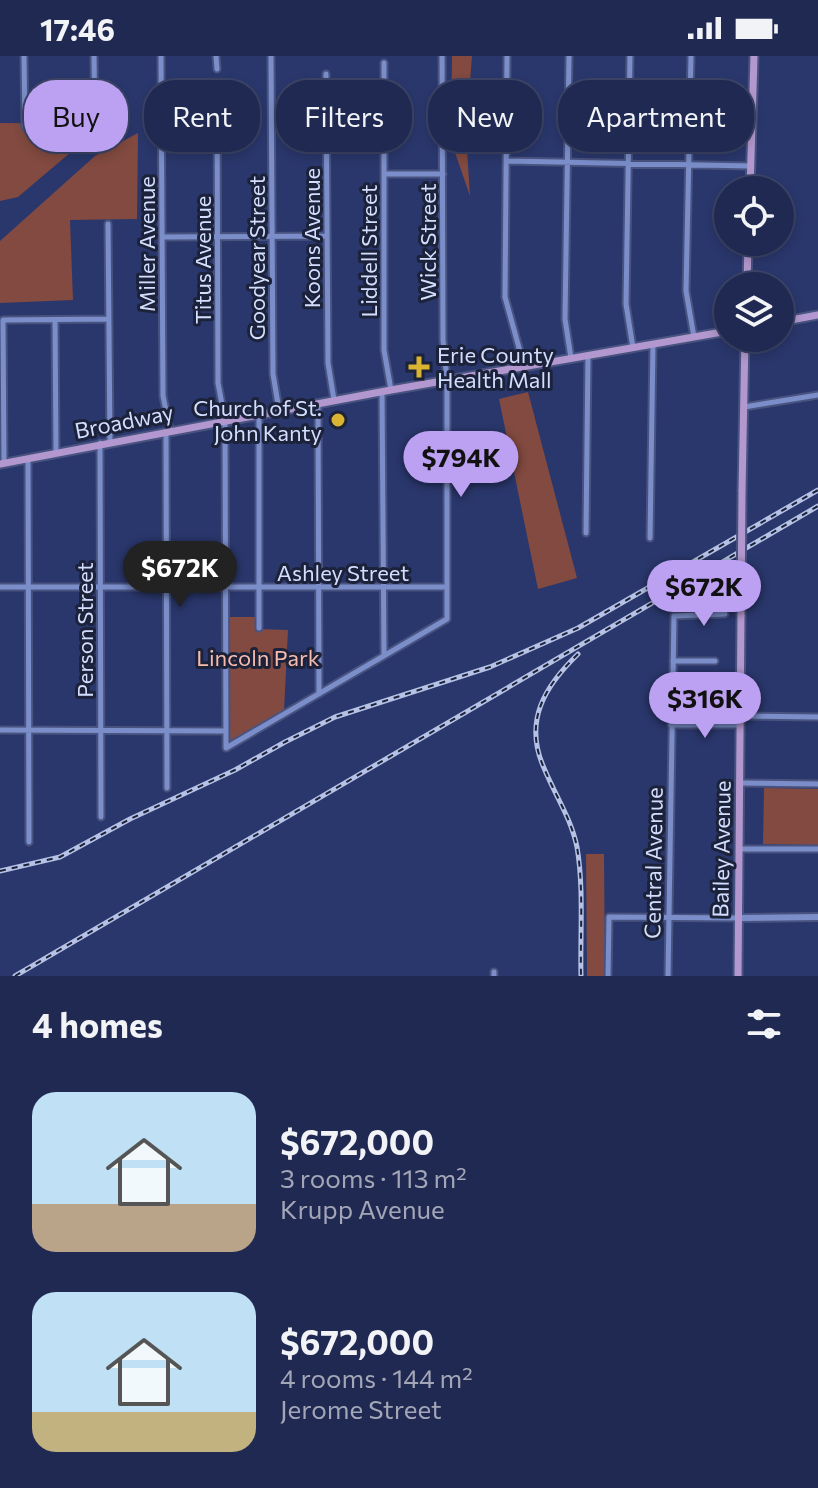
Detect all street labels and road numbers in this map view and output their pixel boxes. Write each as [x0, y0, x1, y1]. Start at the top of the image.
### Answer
street label: Koons Avenue [298, 168, 325, 308]
street label: Miller Avenue [133, 176, 160, 312]
street label: Goodyear Street [243, 176, 270, 340]
street label: Wick Street [414, 183, 441, 301]
street label: Liddell Street [355, 185, 382, 317]
street label: Titus Avenue [189, 196, 216, 324]
street label: Broadway [72, 398, 176, 444]
street label: Ashley Street [277, 559, 409, 586]
street label: Person Street [71, 562, 98, 698]
street label: Bailey Avenue [706, 780, 736, 918]
street label: Central Avenue [638, 787, 668, 939]

